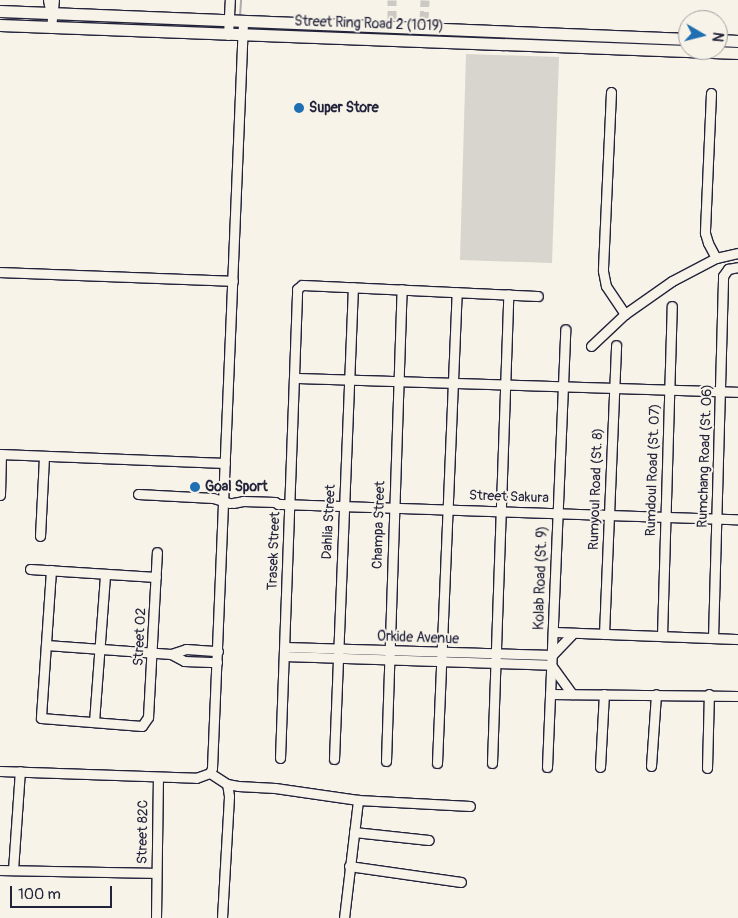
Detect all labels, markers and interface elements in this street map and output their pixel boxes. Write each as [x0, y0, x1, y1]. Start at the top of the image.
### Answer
north arrow [678, 10, 728, 60]
street label: Street Ring Road 2 (1019) [294, 13, 444, 35]
text: N [708, 31, 726, 43]
place label: Super Store [309, 100, 379, 116]
marker: Super Store [293, 102, 305, 114]
street label: Rumchang Road (St. 06) [694, 384, 716, 528]
street label: Rumdoul Road (St. 07) [642, 403, 664, 537]
street label: Rumyoul Road (St. 8) [585, 428, 607, 550]
place label: Goal Sport [205, 479, 268, 495]
marker: Goal Sport [189, 481, 201, 493]
street label: Champa Street [369, 481, 389, 569]
street label: Dahlia Street [319, 484, 339, 560]
street label: Street Sakura [469, 487, 549, 507]
street label: Trasek Street [264, 511, 284, 591]
street label: Kolab Road (St. 9) [531, 526, 551, 630]
street label: Street 02 [130, 607, 150, 667]
street label: Orkide Avenue [377, 628, 459, 648]
street label: Street 82C [134, 800, 152, 864]
scale bar [12, 876, 115, 908]
text: 100 m [18, 885, 61, 904]

